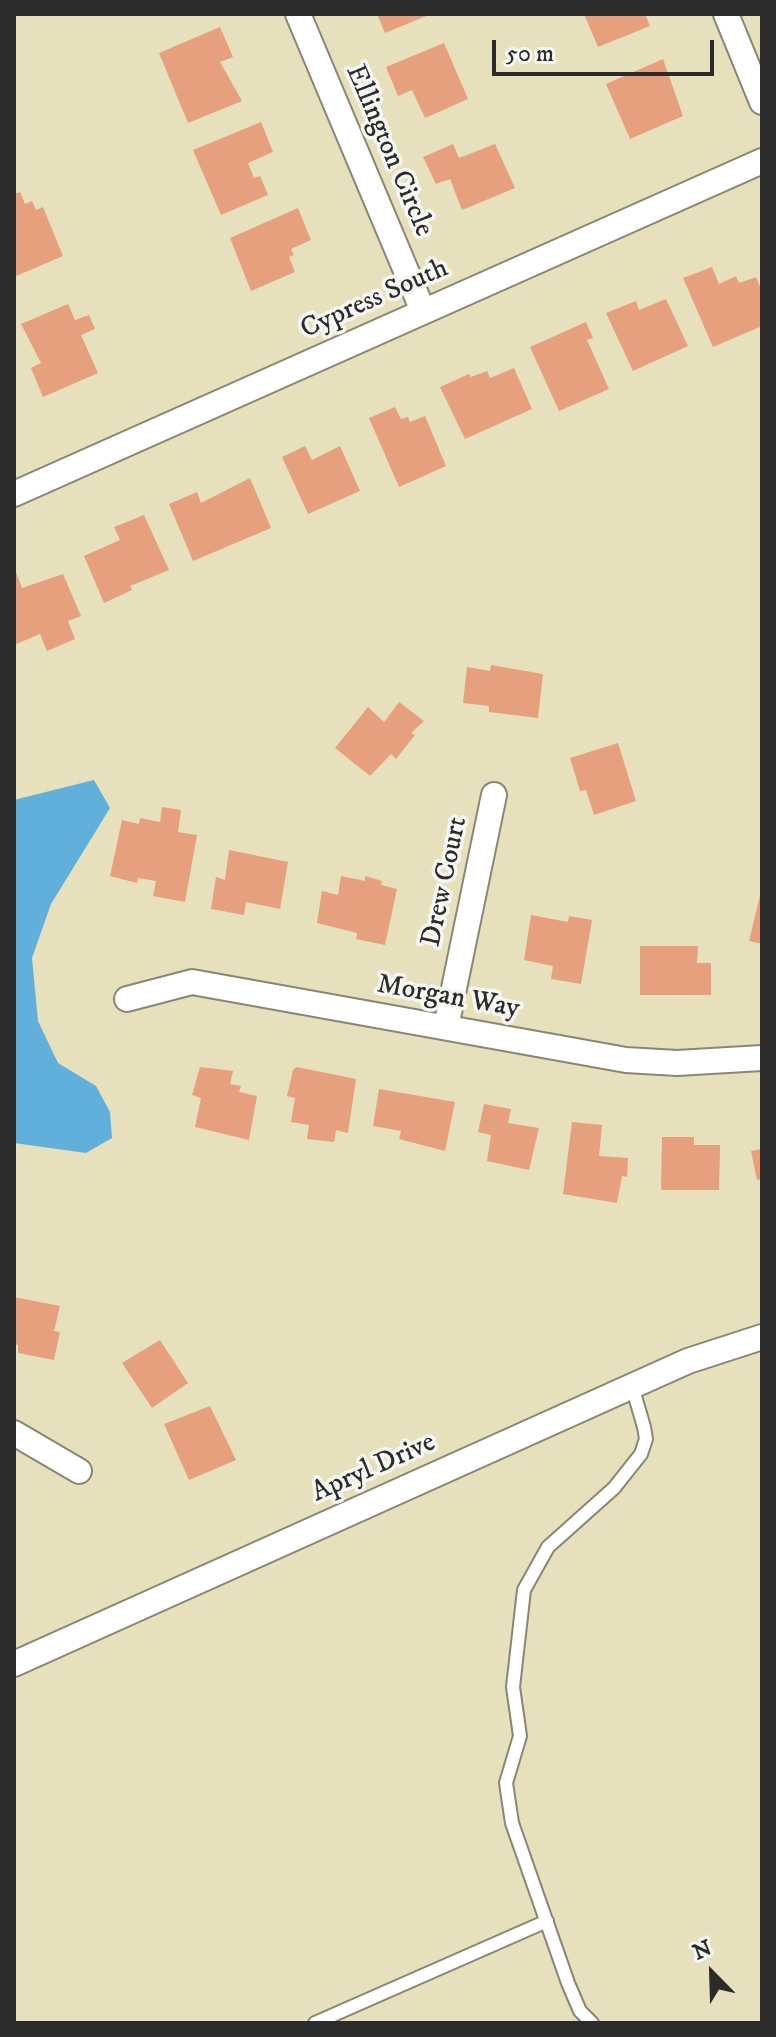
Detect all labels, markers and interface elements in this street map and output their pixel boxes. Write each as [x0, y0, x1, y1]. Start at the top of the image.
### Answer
scale bar [496, 24, 718, 74]
text: 50 m [506, 39, 554, 69]
street label: Ellington Circle [337, 60, 439, 242]
street label: Cypress South [296, 253, 454, 347]
street label: Drew Court [416, 814, 476, 950]
street label: Morgan Way [374, 969, 522, 1027]
street label: Apryl Drive [307, 1427, 441, 1511]
north arrow [672, 1933, 752, 2013]
text: N [689, 1934, 716, 1966]

